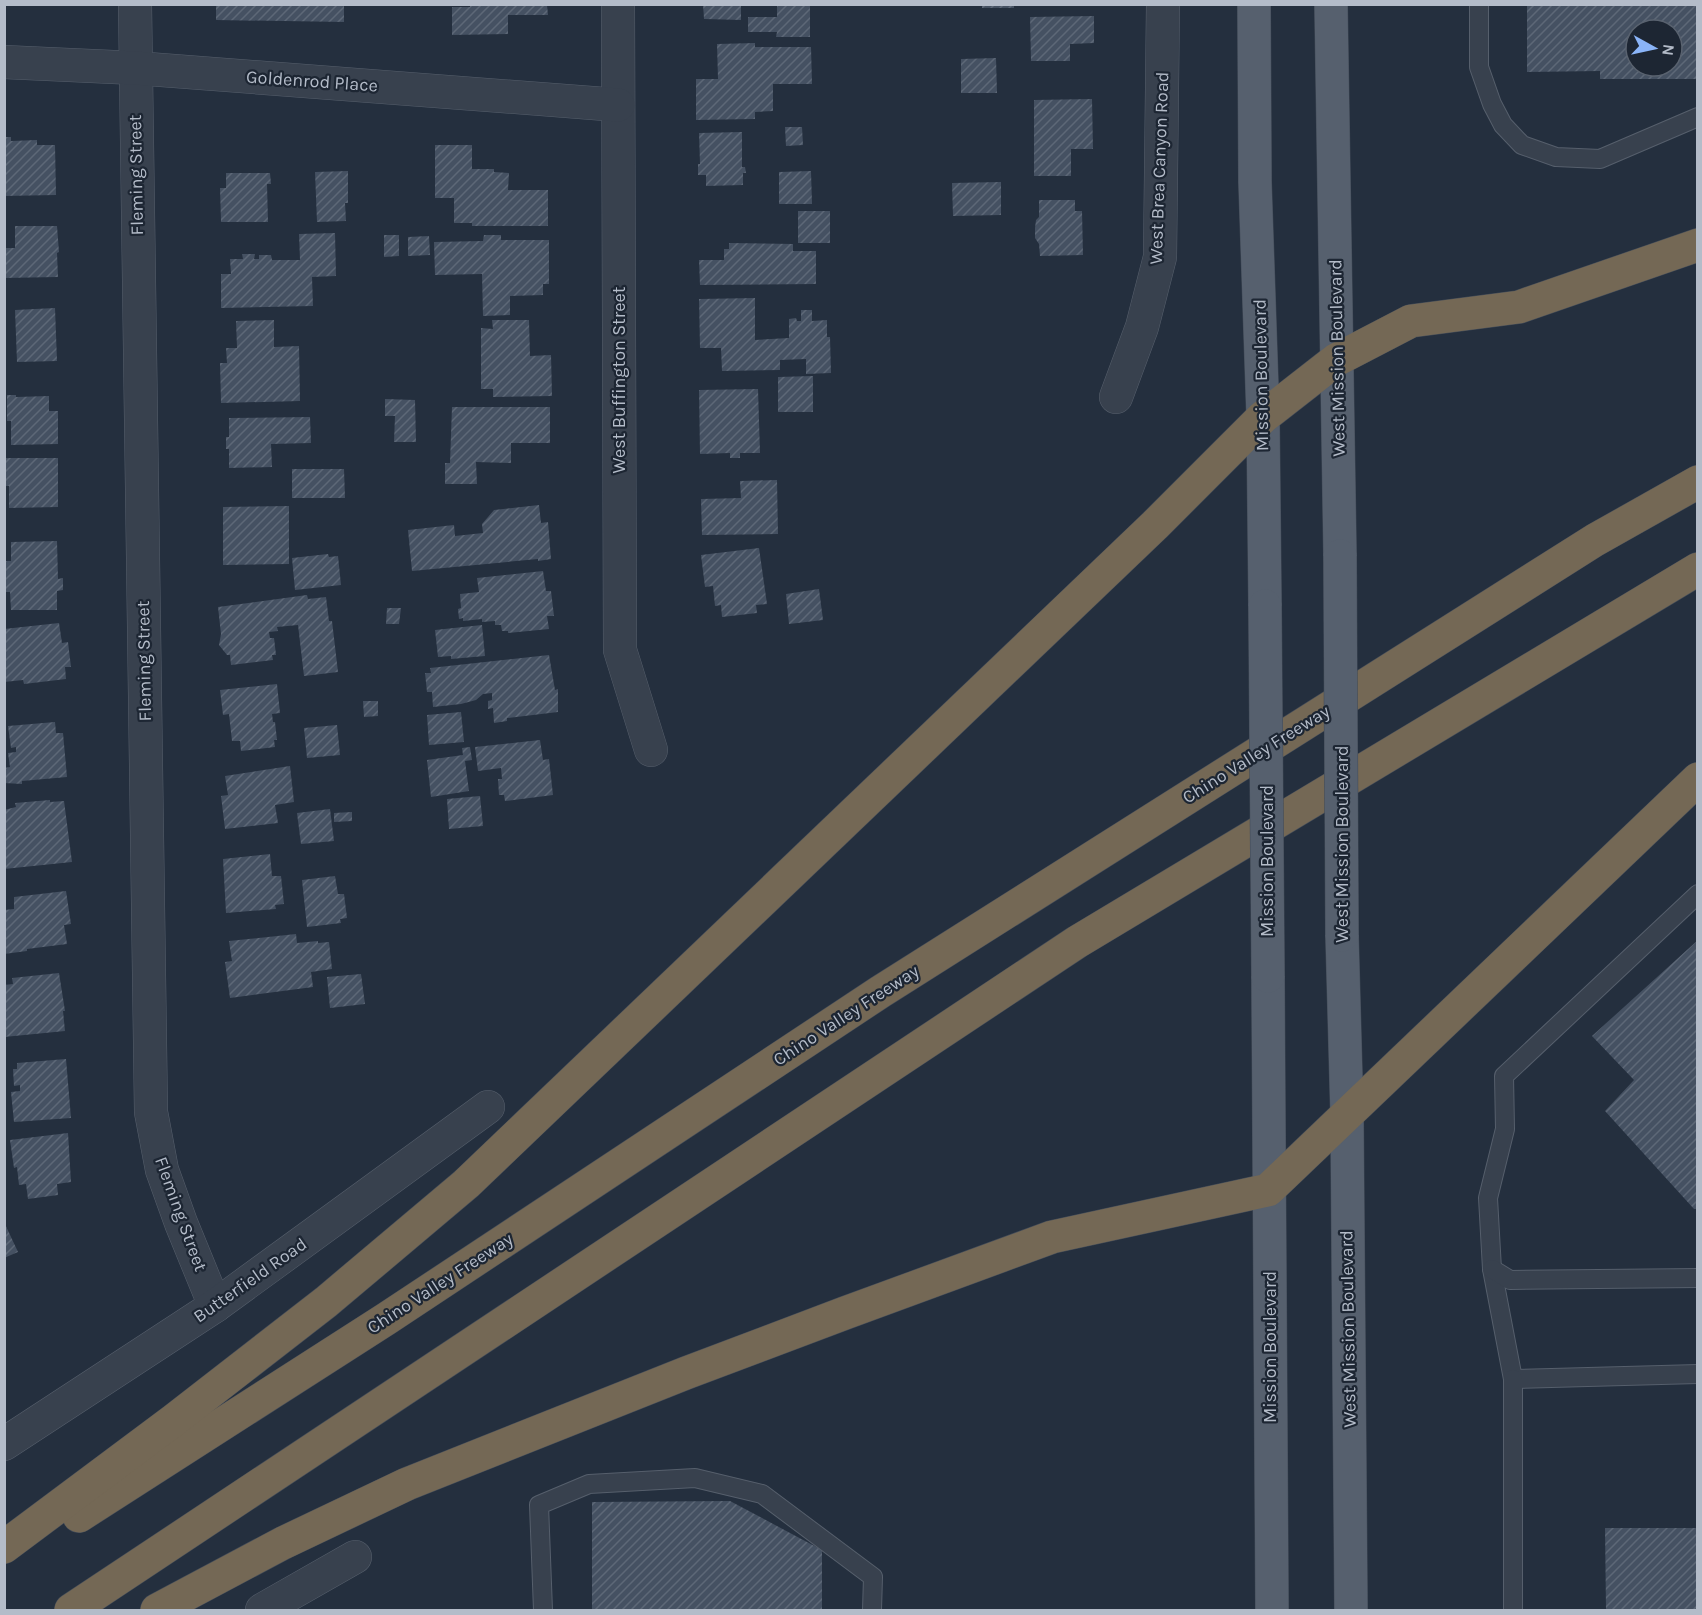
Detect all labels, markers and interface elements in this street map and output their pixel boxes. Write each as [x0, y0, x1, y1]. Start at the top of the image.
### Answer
north arrow [1624, 18, 1684, 78]
text: N [1658, 43, 1679, 57]
street label: Goldenrod Place [245, 65, 379, 97]
street label: West Brea Canyon Road [1145, 71, 1173, 265]
street label: Fleming Street [124, 114, 148, 236]
street label: West Mission Boulevard [1324, 259, 1350, 457]
street label: West Buffington Street [608, 286, 630, 474]
street label: Mission Boulevard [1249, 299, 1273, 451]
street label: Fleming Street [132, 600, 156, 722]
street label: Chino Valley Freeway [1178, 699, 1334, 808]
street label: West Mission Boulevard [1331, 745, 1353, 943]
street label: Mission Boulevard [1256, 785, 1278, 937]
street label: Chino Valley Freeway [769, 959, 924, 1070]
street label: Fleming Street [150, 1154, 212, 1275]
street label: Chino Valley Freeway [363, 1227, 518, 1338]
street label: West Mission Boulevard [1335, 1230, 1361, 1428]
street label: Butterfield Road [189, 1233, 311, 1327]
street label: Mission Boulevard [1259, 1271, 1281, 1423]

